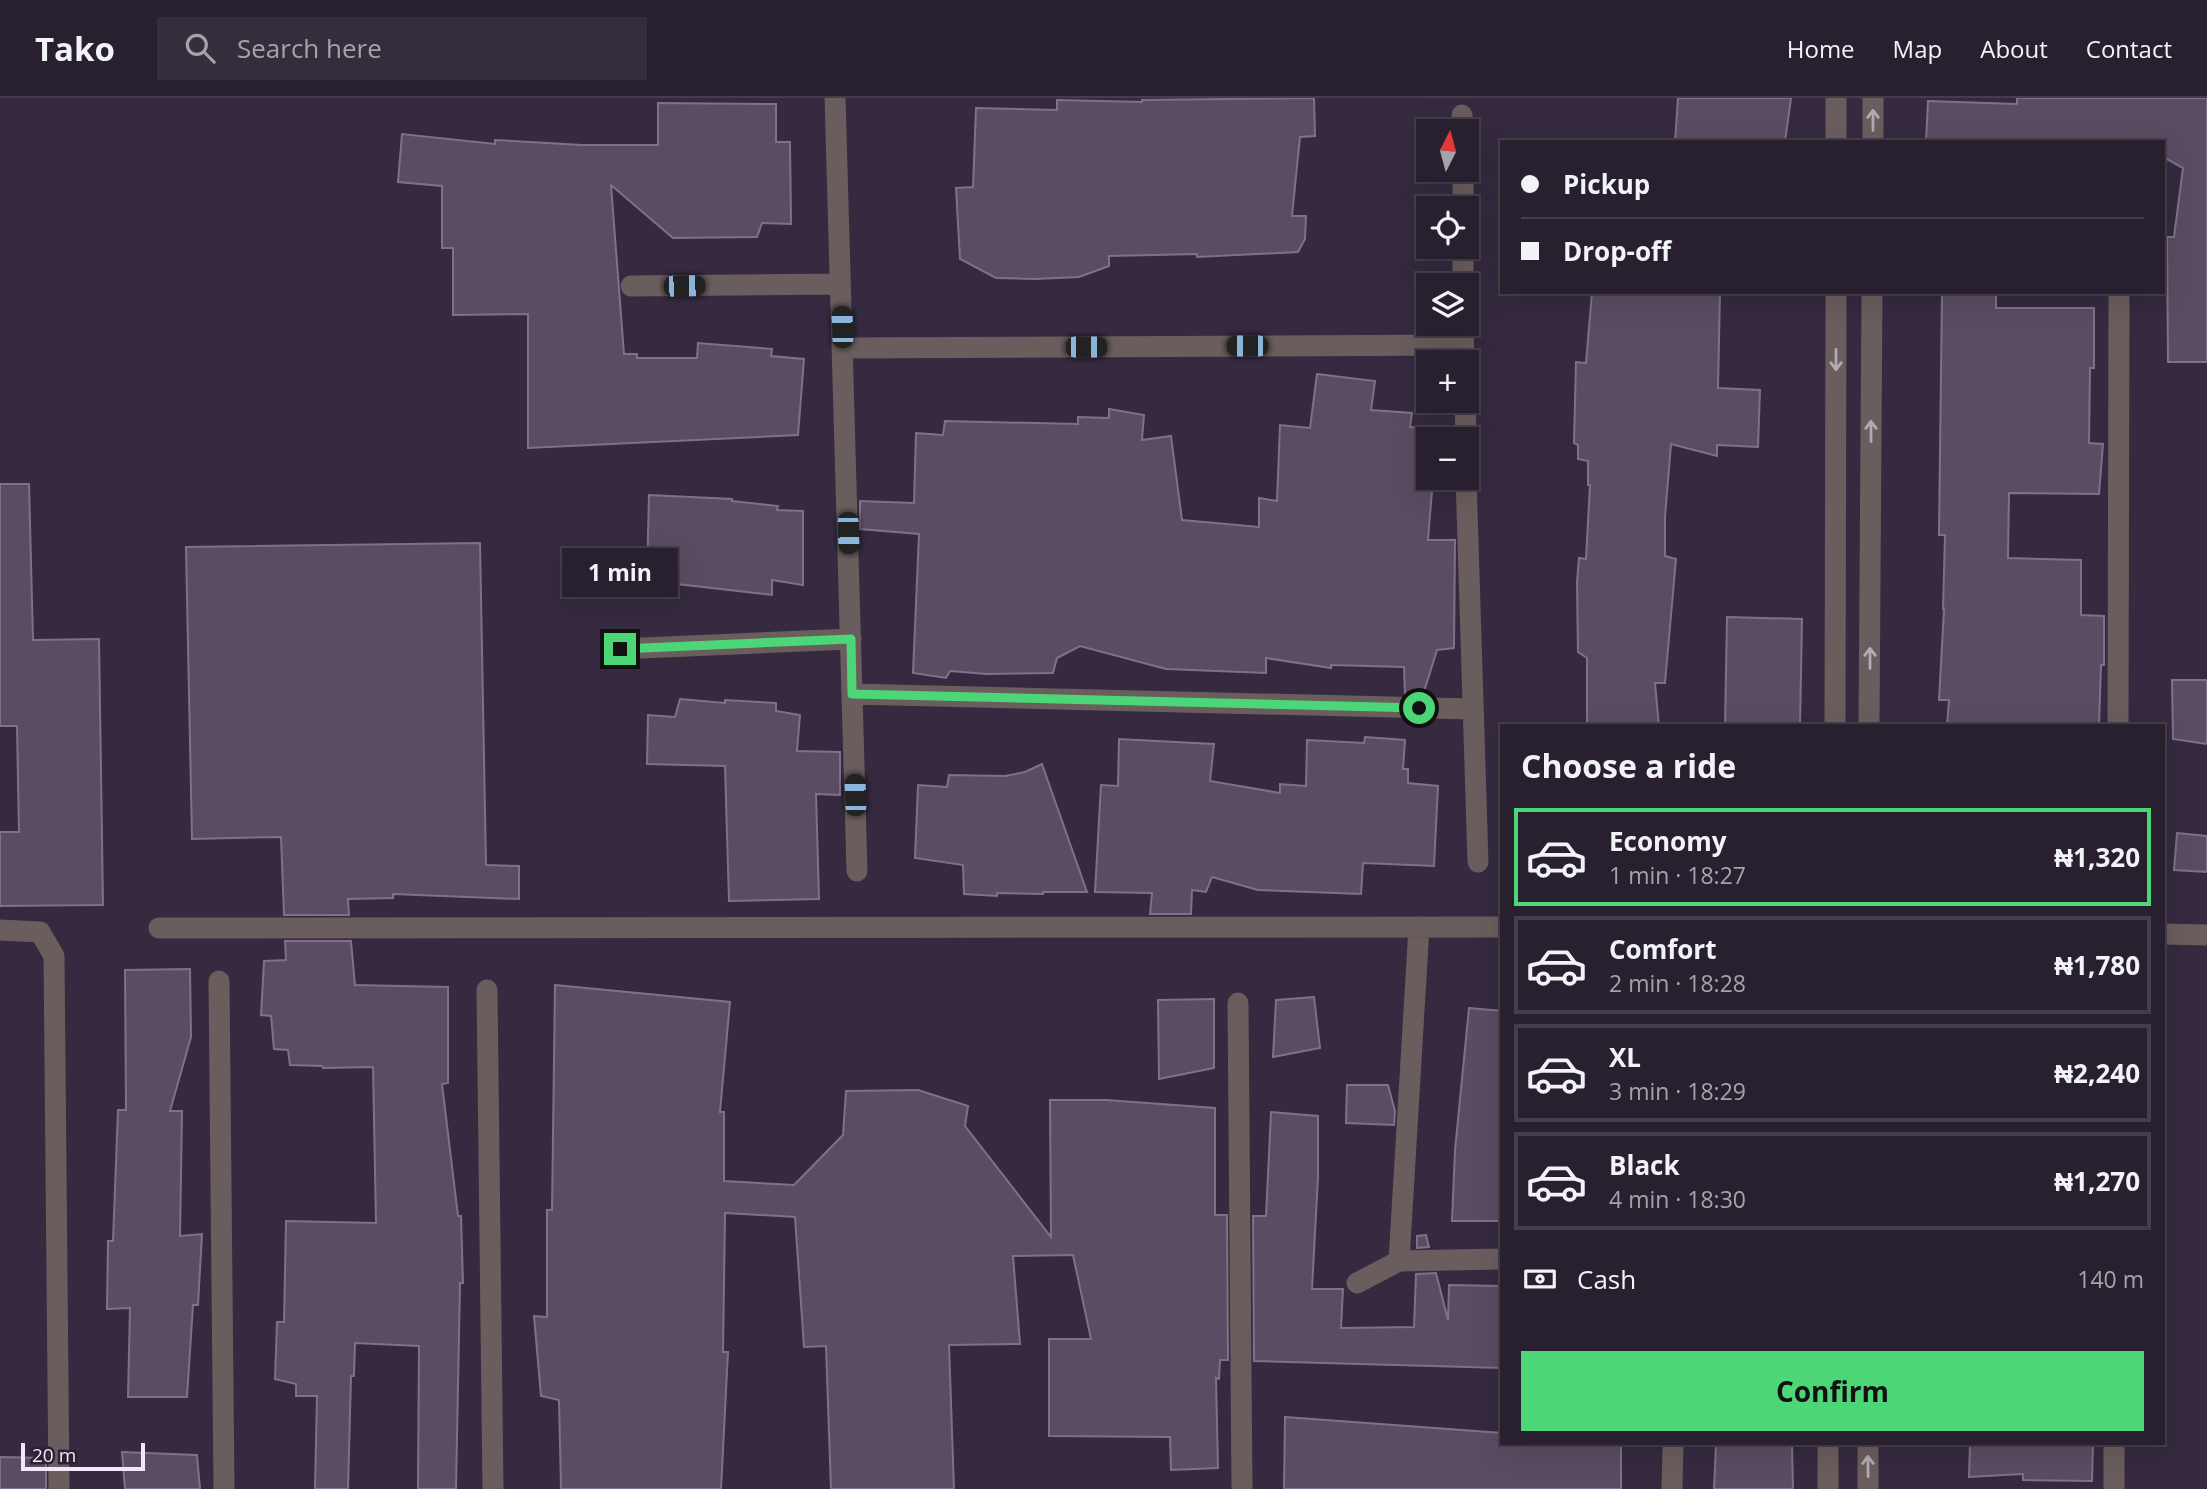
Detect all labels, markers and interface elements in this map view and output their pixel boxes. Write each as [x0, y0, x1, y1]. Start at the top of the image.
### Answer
search box [157, 17, 647, 80]
text: Tako [35, 26, 115, 71]
icon: search [181, 29, 219, 67]
text: Search here [237, 30, 382, 66]
text: Home [1787, 32, 1855, 65]
text: Map [1893, 32, 1942, 65]
text: About [1980, 32, 2048, 65]
text: Contact [2086, 32, 2172, 65]
one-way arrow [1866, 109, 1880, 132]
north arrow [1416, 119, 1479, 182]
map controls [1416, 119, 1479, 490]
text: Pickup [1563, 166, 1650, 202]
button: locate [1416, 196, 1479, 259]
text: Drop-off [1563, 233, 1671, 269]
button: layers [1416, 273, 1479, 336]
car [663, 275, 706, 297]
car [831, 306, 854, 348]
car [1227, 336, 1269, 357]
car [1066, 337, 1108, 358]
one-way arrow [1829, 349, 1843, 372]
button: + [1416, 350, 1479, 413]
one-way arrow [1864, 419, 1878, 442]
button: − [1416, 427, 1479, 490]
car [837, 512, 860, 554]
callout: 1 min [562, 547, 678, 596]
text: 1 min [588, 556, 652, 588]
route end [604, 633, 636, 665]
one-way arrow [1863, 647, 1877, 670]
route start [1403, 692, 1435, 724]
text: Choose a ride [1521, 744, 1736, 787]
car [844, 774, 867, 816]
text: Economy [1609, 823, 1727, 859]
icon: car [1525, 826, 1588, 889]
text: ₦1,320 [2054, 839, 2140, 875]
text: 1 min · 18:27 [1609, 859, 1746, 891]
text: Comfort [1609, 931, 1716, 967]
icon: car [1525, 934, 1588, 997]
text: ₦1,780 [2054, 947, 2140, 983]
text: 2 min · 18:28 [1609, 967, 1746, 999]
text: XL [1609, 1039, 1641, 1075]
icon: car [1525, 1042, 1588, 1105]
text: ₦2,240 [2054, 1055, 2140, 1091]
text: 3 min · 18:29 [1609, 1075, 1746, 1107]
text: Black [1609, 1147, 1680, 1183]
icon: car [1525, 1150, 1588, 1213]
text: ₦1,270 [2054, 1163, 2140, 1199]
text: 4 min · 18:30 [1609, 1183, 1746, 1215]
icon: cash [1521, 1260, 1559, 1298]
text: Cash [1577, 1261, 1636, 1297]
text: 140 m [2077, 1263, 2144, 1295]
button: Confirm [1521, 1351, 2144, 1431]
scale bar [21, 1440, 145, 1472]
text: 20 m [32, 1442, 76, 1468]
one-way arrow [1861, 1455, 1875, 1478]

